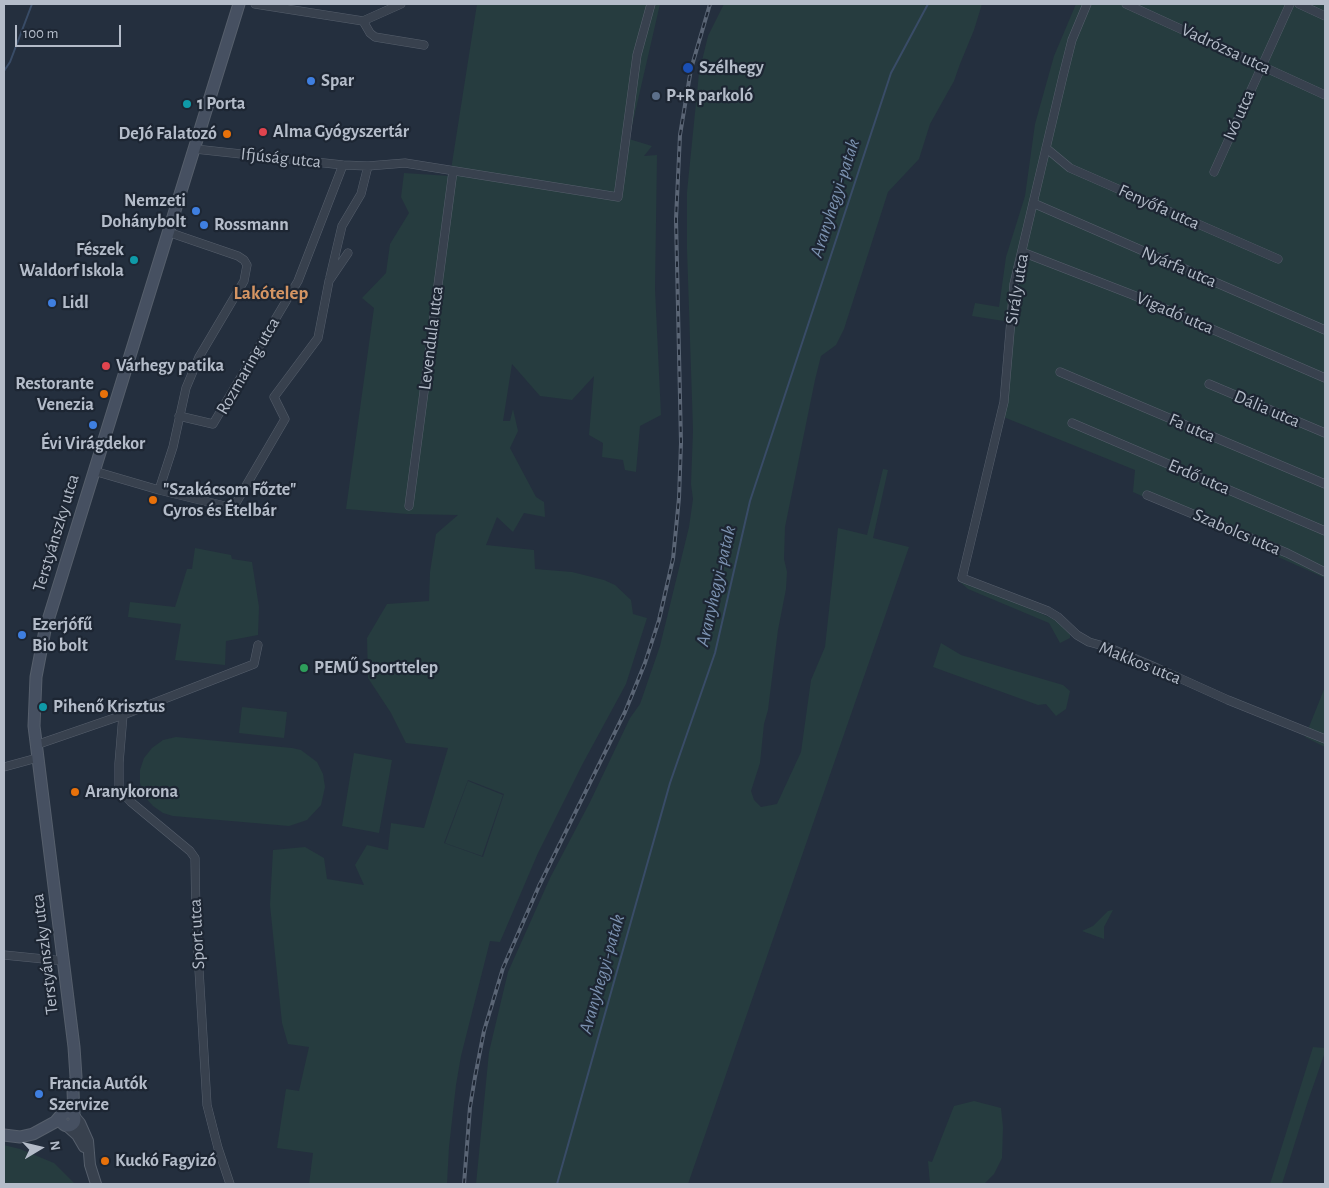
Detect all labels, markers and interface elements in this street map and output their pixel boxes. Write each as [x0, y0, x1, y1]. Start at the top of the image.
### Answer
scale bar [18, 15, 124, 47]
street label: Vadrózsa utca [1178, 19, 1274, 79]
text: 100 m [23, 26, 58, 41]
place label: Szélhegy [699, 57, 764, 79]
marker: Szélhegy [681, 61, 695, 75]
place label: Spar [321, 70, 354, 92]
marker: Spar [305, 75, 317, 87]
place label: P+R parkoló [666, 85, 753, 107]
street label: Ivó utca [1218, 86, 1260, 144]
marker: P+R parkoló [650, 90, 662, 102]
place label: 1 Porta [197, 93, 245, 115]
marker: 1 Porta [181, 98, 193, 110]
place label: Alma Gyógyszertár [273, 121, 409, 143]
place label: DeJó Falatozó [119, 123, 217, 145]
marker: Alma Gyógyszertár [257, 126, 269, 138]
marker: DeJó Falatozó [221, 128, 233, 140]
water label: Aranyhegyi-patak [805, 136, 865, 260]
street label: Ifjúság utca [240, 143, 322, 173]
street label: Fenyőfa utca [1115, 180, 1203, 234]
place label: Nemzeti Dohánybolt [101, 190, 186, 232]
marker: Nemzeti Dohánybolt [190, 205, 202, 217]
place label: Rossmann [214, 214, 289, 236]
marker: Rossmann [198, 219, 210, 231]
place label: Fészek Waldorf Iskola [19, 239, 124, 282]
street label: Nyárfa utca [1138, 242, 1220, 292]
street label: Sirály utca [1001, 252, 1033, 326]
marker: Fészek Waldorf Iskola [128, 254, 140, 266]
district label: Lakótelep [234, 282, 308, 304]
street label: Levendula utca [414, 285, 448, 391]
street label: Vigadó utca [1133, 287, 1217, 339]
place label: Lidl [62, 292, 89, 314]
marker: Lidl [46, 297, 58, 309]
street label: Rozmaring utca [211, 313, 285, 419]
place label: Várhegy patika [116, 355, 224, 377]
marker: Várhegy patika [100, 360, 112, 372]
place label: Restorante Venezia [15, 373, 94, 416]
street label: Dália utca [1231, 385, 1303, 433]
marker: Restorante Venezia [98, 388, 110, 400]
street label: Fa utca [1166, 409, 1218, 447]
marker: Évi Virágdekor [87, 419, 99, 431]
place label: Évi Virágdekor [41, 433, 145, 455]
street label: Erdő utca [1165, 454, 1233, 500]
street label: Terstyánszky utca [28, 472, 84, 594]
place label: "Szakácsom Főzte" Gyros és Ételbár [163, 479, 296, 522]
marker: "Szakácsom Főzte" Gyros és Ételbár [147, 494, 159, 506]
street label: Szabolcs utca [1190, 504, 1284, 560]
water label: Aranyhegyi-patak [691, 523, 741, 649]
place label: Ezerjófű Bio bolt [32, 614, 92, 656]
marker: Ezerjófű Bio bolt [16, 629, 28, 641]
street label: Makkos utca [1096, 637, 1184, 689]
place label: PEMŰ Sporttelep [314, 657, 438, 679]
marker: PEMŰ Sporttelep [298, 662, 310, 674]
place label: Pihenő Krisztus [53, 696, 165, 718]
marker: Pihenő Krisztus [37, 701, 49, 713]
place label: Aranykorona [85, 781, 178, 803]
marker: Aranykorona [69, 786, 81, 798]
street label: Terstyánszky utca [27, 892, 63, 1016]
street label: Sport utca [184, 898, 210, 970]
water label: Aranyhegyi-patak [574, 912, 630, 1036]
place label: Francia Autók Szervize [49, 1073, 148, 1116]
marker: Francia Autók Szervize [33, 1088, 45, 1100]
north arrow [15, 1123, 65, 1173]
text: N [47, 1140, 62, 1152]
place label: Kuckó Fagyizó [115, 1150, 216, 1172]
marker: Kuckó Fagyizó [99, 1155, 111, 1167]

